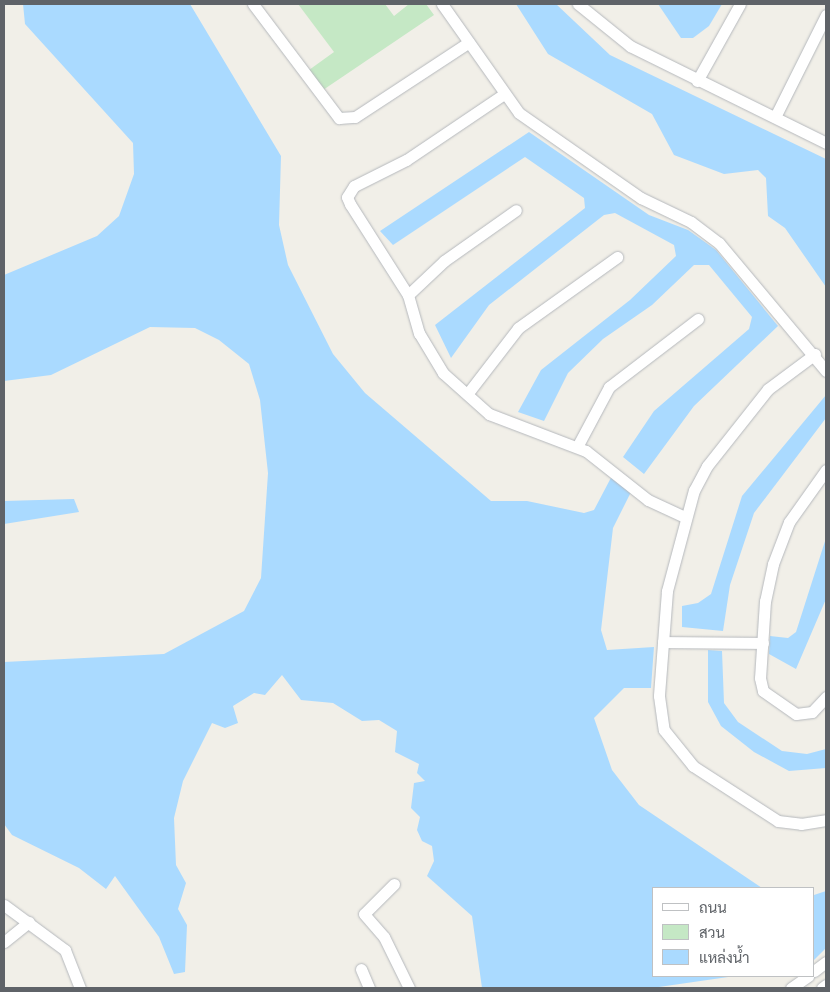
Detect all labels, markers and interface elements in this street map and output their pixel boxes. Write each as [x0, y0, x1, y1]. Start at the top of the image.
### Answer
legend [652, 887, 815, 977]
text: ถนน [699, 898, 727, 916]
text: สวน [699, 923, 725, 941]
text: แหล่งน้ำ [699, 948, 750, 966]

